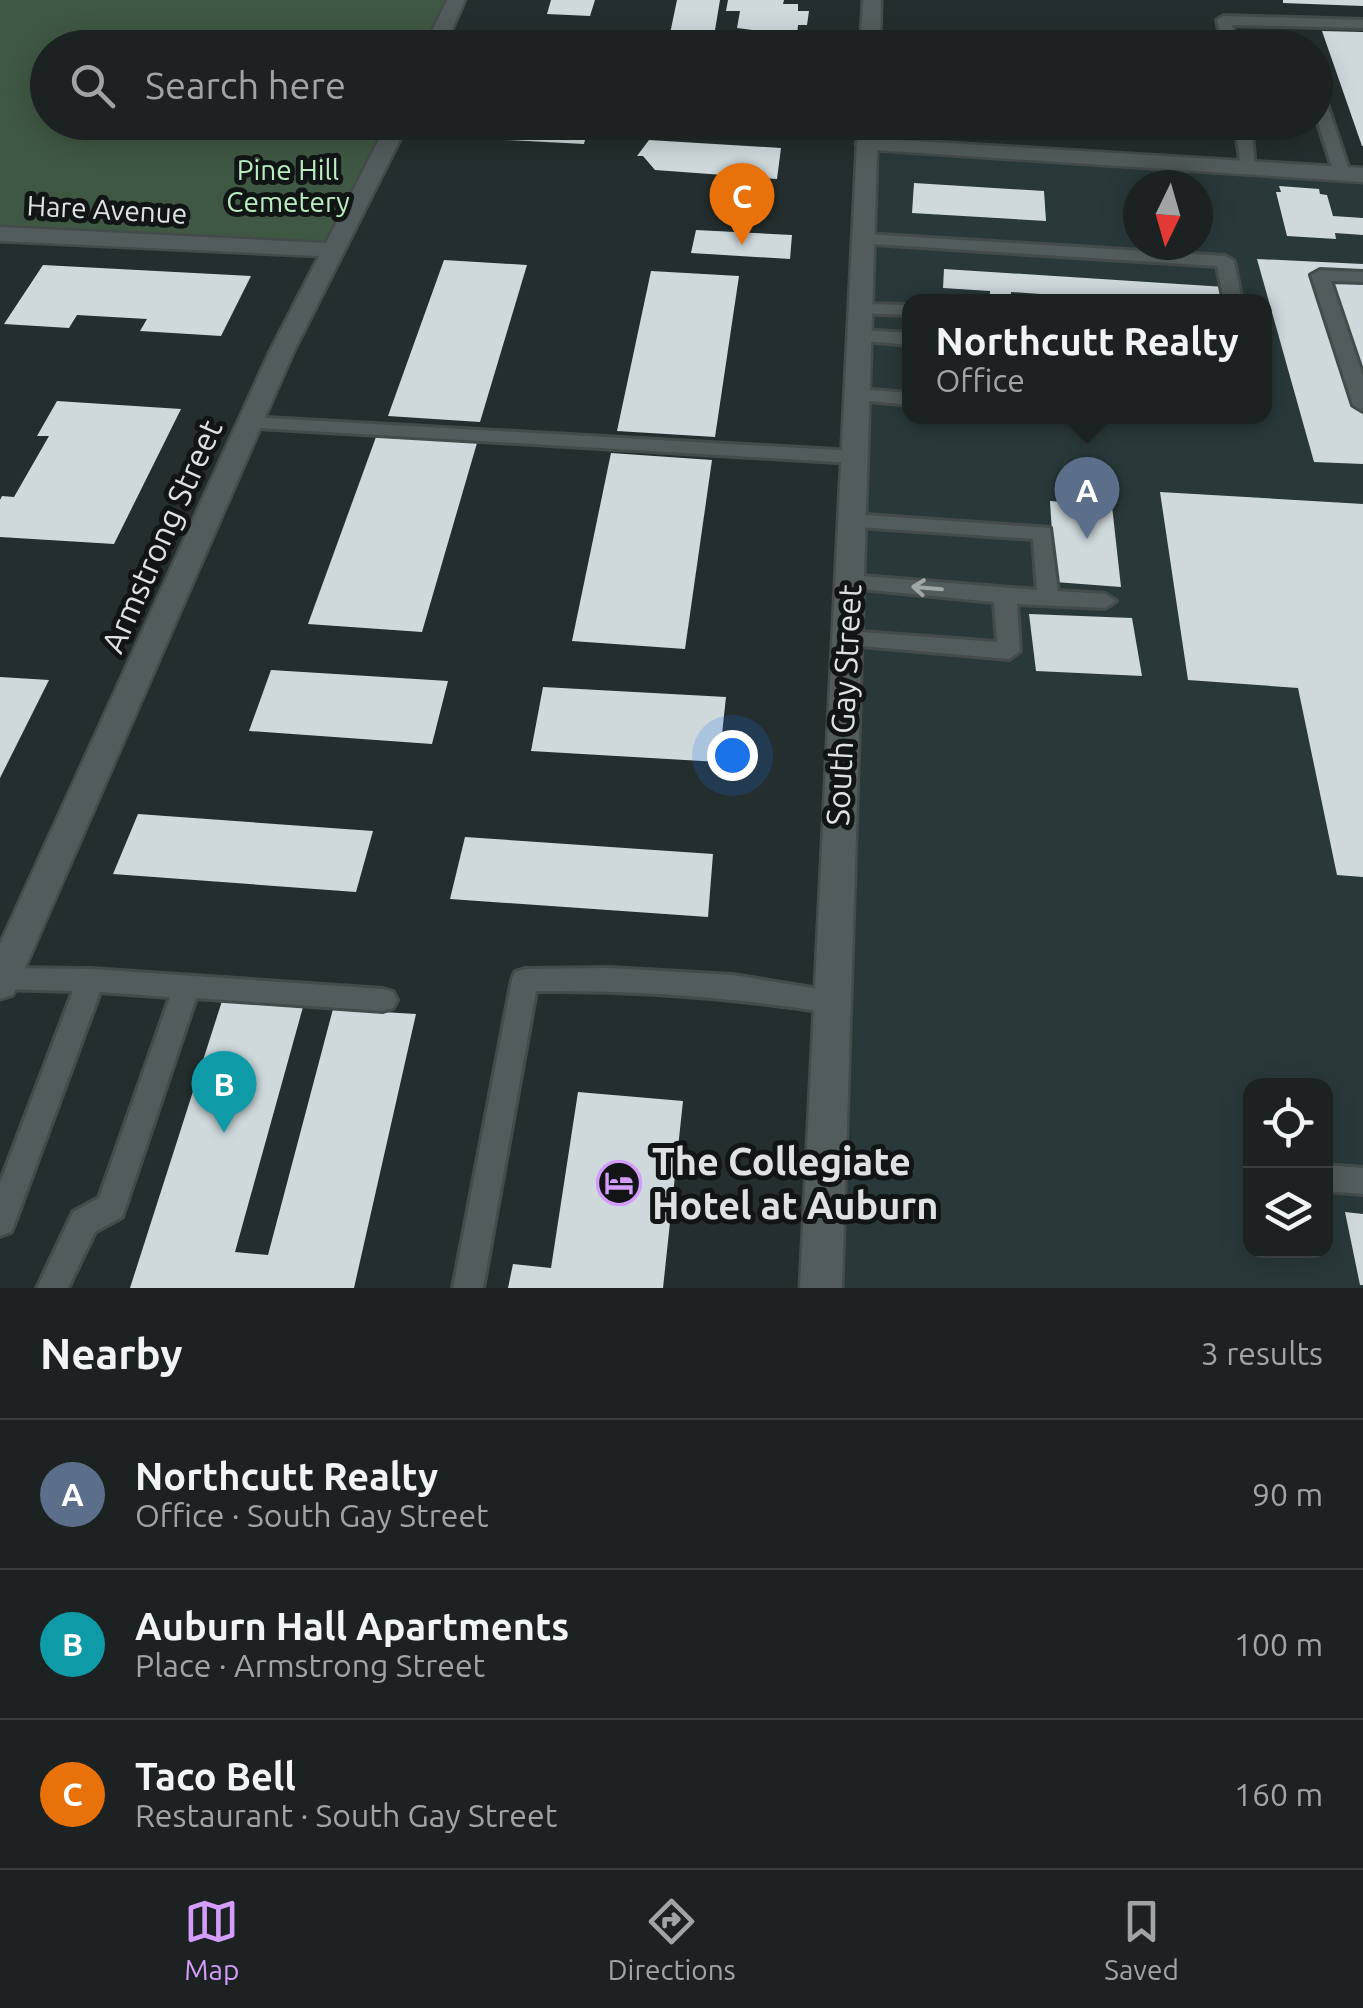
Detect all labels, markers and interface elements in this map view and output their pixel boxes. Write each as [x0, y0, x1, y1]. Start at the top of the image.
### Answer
search box [30, 30, 1333, 140]
icon: search [65, 58, 120, 113]
text: Search here [145, 64, 346, 106]
park label: Pine Hill Cemetery [226, 154, 350, 217]
pin: C [710, 162, 774, 245]
north arrow [1123, 170, 1213, 260]
street label: Hare Avenue [26, 189, 188, 229]
popup [902, 294, 1272, 424]
text: Northcutt Realty [935, 320, 1239, 362]
text: Office [935, 362, 1025, 398]
street label: Armstrong Street [93, 414, 229, 658]
pin: A [1054, 456, 1120, 539]
one-way arrow [912, 579, 944, 598]
street label: South Gay Street [819, 583, 867, 827]
your location [707, 730, 758, 781]
pin: B [192, 1050, 256, 1133]
map controls [1243, 1078, 1333, 1258]
button: locate [1243, 1078, 1333, 1168]
place label: The Collegiate Hotel at Auburn [652, 1140, 938, 1226]
hotel icon: The Collegiate Hotel at Auburn [596, 1160, 642, 1206]
button: layers [1243, 1168, 1333, 1258]
text: Nearby [40, 1330, 183, 1377]
text: 3 results [1201, 1335, 1323, 1371]
text: Northcutt Realty [135, 1455, 438, 1497]
text: A [61, 1476, 84, 1512]
text: 90 m [1252, 1476, 1323, 1512]
text: Office · South Gay Street [135, 1497, 489, 1533]
text: Auburn Hall Apartments [135, 1605, 569, 1647]
text: B [62, 1626, 83, 1662]
text: 100 m [1234, 1626, 1323, 1662]
text: Place · Armstrong Street [135, 1647, 485, 1683]
text: Taco Bell [135, 1755, 296, 1797]
text: C [62, 1776, 83, 1812]
text: 160 m [1234, 1776, 1323, 1812]
text: Restaurant · South Gay Street [135, 1797, 557, 1833]
tab: Map [184, 1894, 239, 1985]
tab: Directions [608, 1894, 736, 1985]
tab: Saved [1104, 1894, 1179, 1985]

